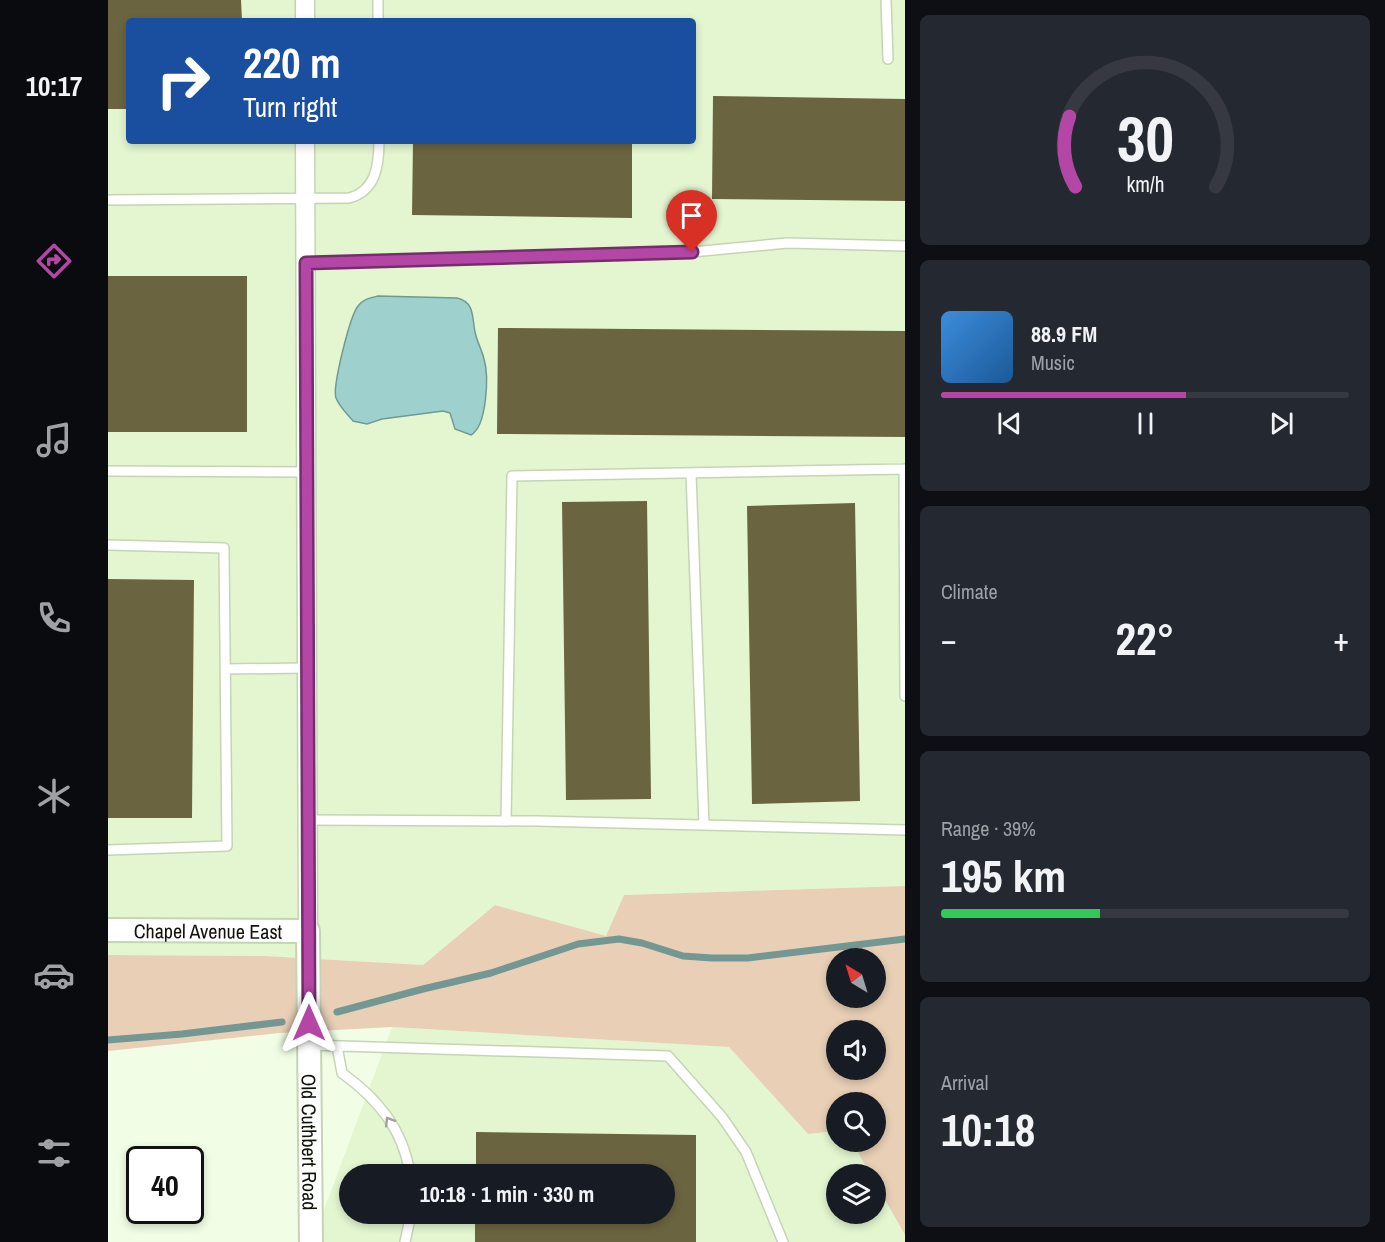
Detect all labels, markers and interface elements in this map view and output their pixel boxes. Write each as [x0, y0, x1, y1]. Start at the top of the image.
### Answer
text: 220 m [243, 35, 341, 91]
icon: right [144, 42, 222, 120]
text: 10:17 [26, 68, 82, 104]
text: Turn right [243, 89, 337, 125]
text: 30 [1117, 96, 1173, 180]
text: km/h [1126, 171, 1164, 200]
pin [666, 190, 717, 252]
icon: arrive [675, 199, 708, 232]
icon: directions [33, 240, 75, 282]
text: 88.9 FM [1031, 319, 1097, 349]
text: Music [1031, 349, 1075, 376]
icon: previous [993, 407, 1026, 440]
icon: pause [1129, 407, 1162, 440]
icon: next [1265, 407, 1298, 440]
icon: music [33, 419, 75, 461]
text: Climate [941, 578, 998, 605]
icon: phone [33, 597, 75, 639]
text: 22° [1115, 608, 1175, 669]
text: − [941, 617, 957, 661]
text: + [1333, 617, 1349, 661]
icon: climate [33, 775, 75, 817]
text: Range · 39% [941, 815, 1036, 842]
text: 195 km [941, 845, 1066, 906]
street label: Chapel Avenue East [134, 917, 283, 944]
north arrow [826, 948, 886, 1008]
map controls [826, 948, 886, 1224]
icon: car [33, 954, 75, 996]
position arrow [277, 991, 341, 1055]
button: sound [826, 1020, 886, 1080]
text: Arrival [941, 1069, 988, 1096]
street label: Old Cuthbert Road [296, 1073, 324, 1211]
button: search [826, 1092, 886, 1152]
text: 10:18 [941, 1099, 1035, 1160]
one-way arrow [385, 1117, 397, 1127]
icon: filters [33, 1132, 75, 1174]
speed limit sign: 40 [126, 1146, 204, 1224]
button: layers [826, 1164, 886, 1224]
text: 10:18 · 1 min · 330 m [420, 1179, 594, 1209]

